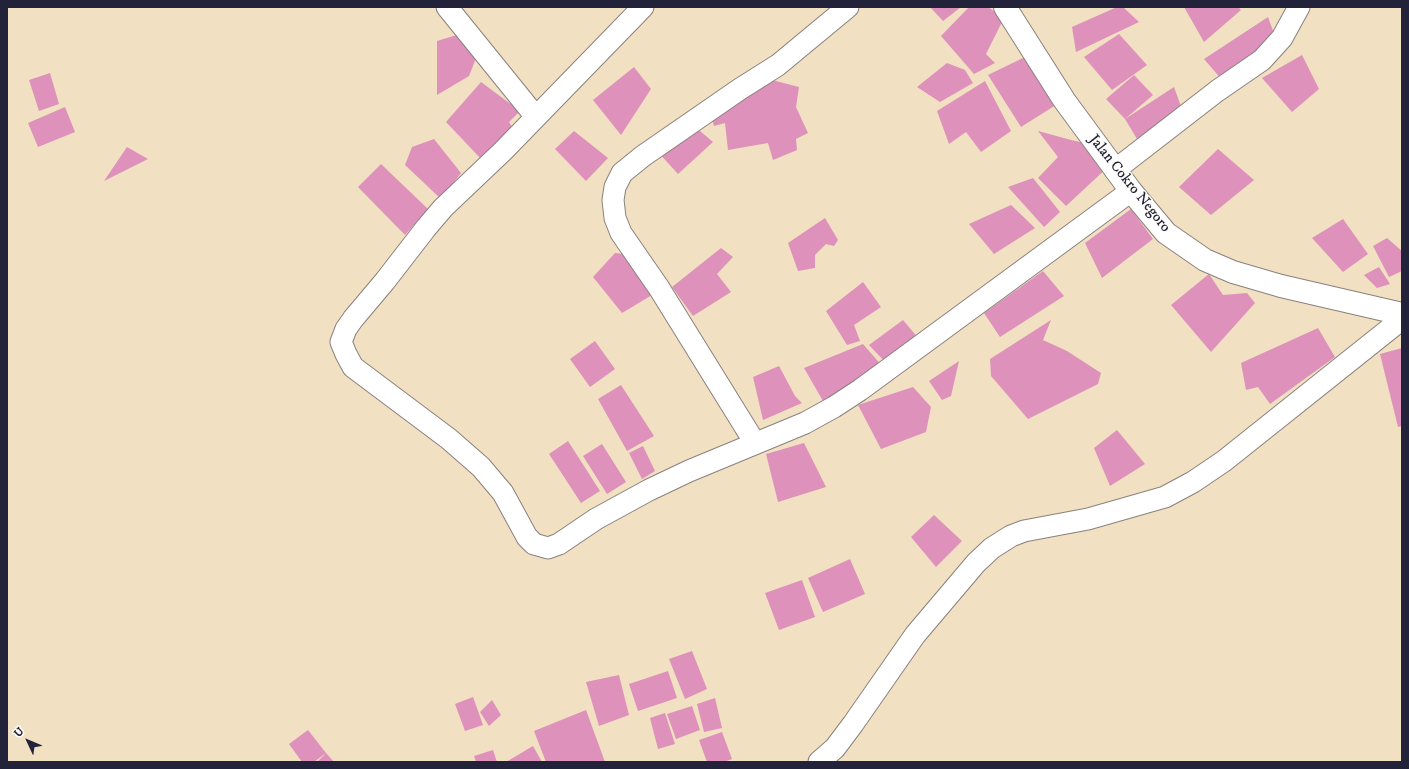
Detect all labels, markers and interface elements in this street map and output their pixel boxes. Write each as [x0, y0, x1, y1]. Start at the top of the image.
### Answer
street label: Jalan Cokro Negoro [1084, 132, 1174, 236]
north arrow [8, 721, 48, 761]
text: U [11, 725, 27, 741]

